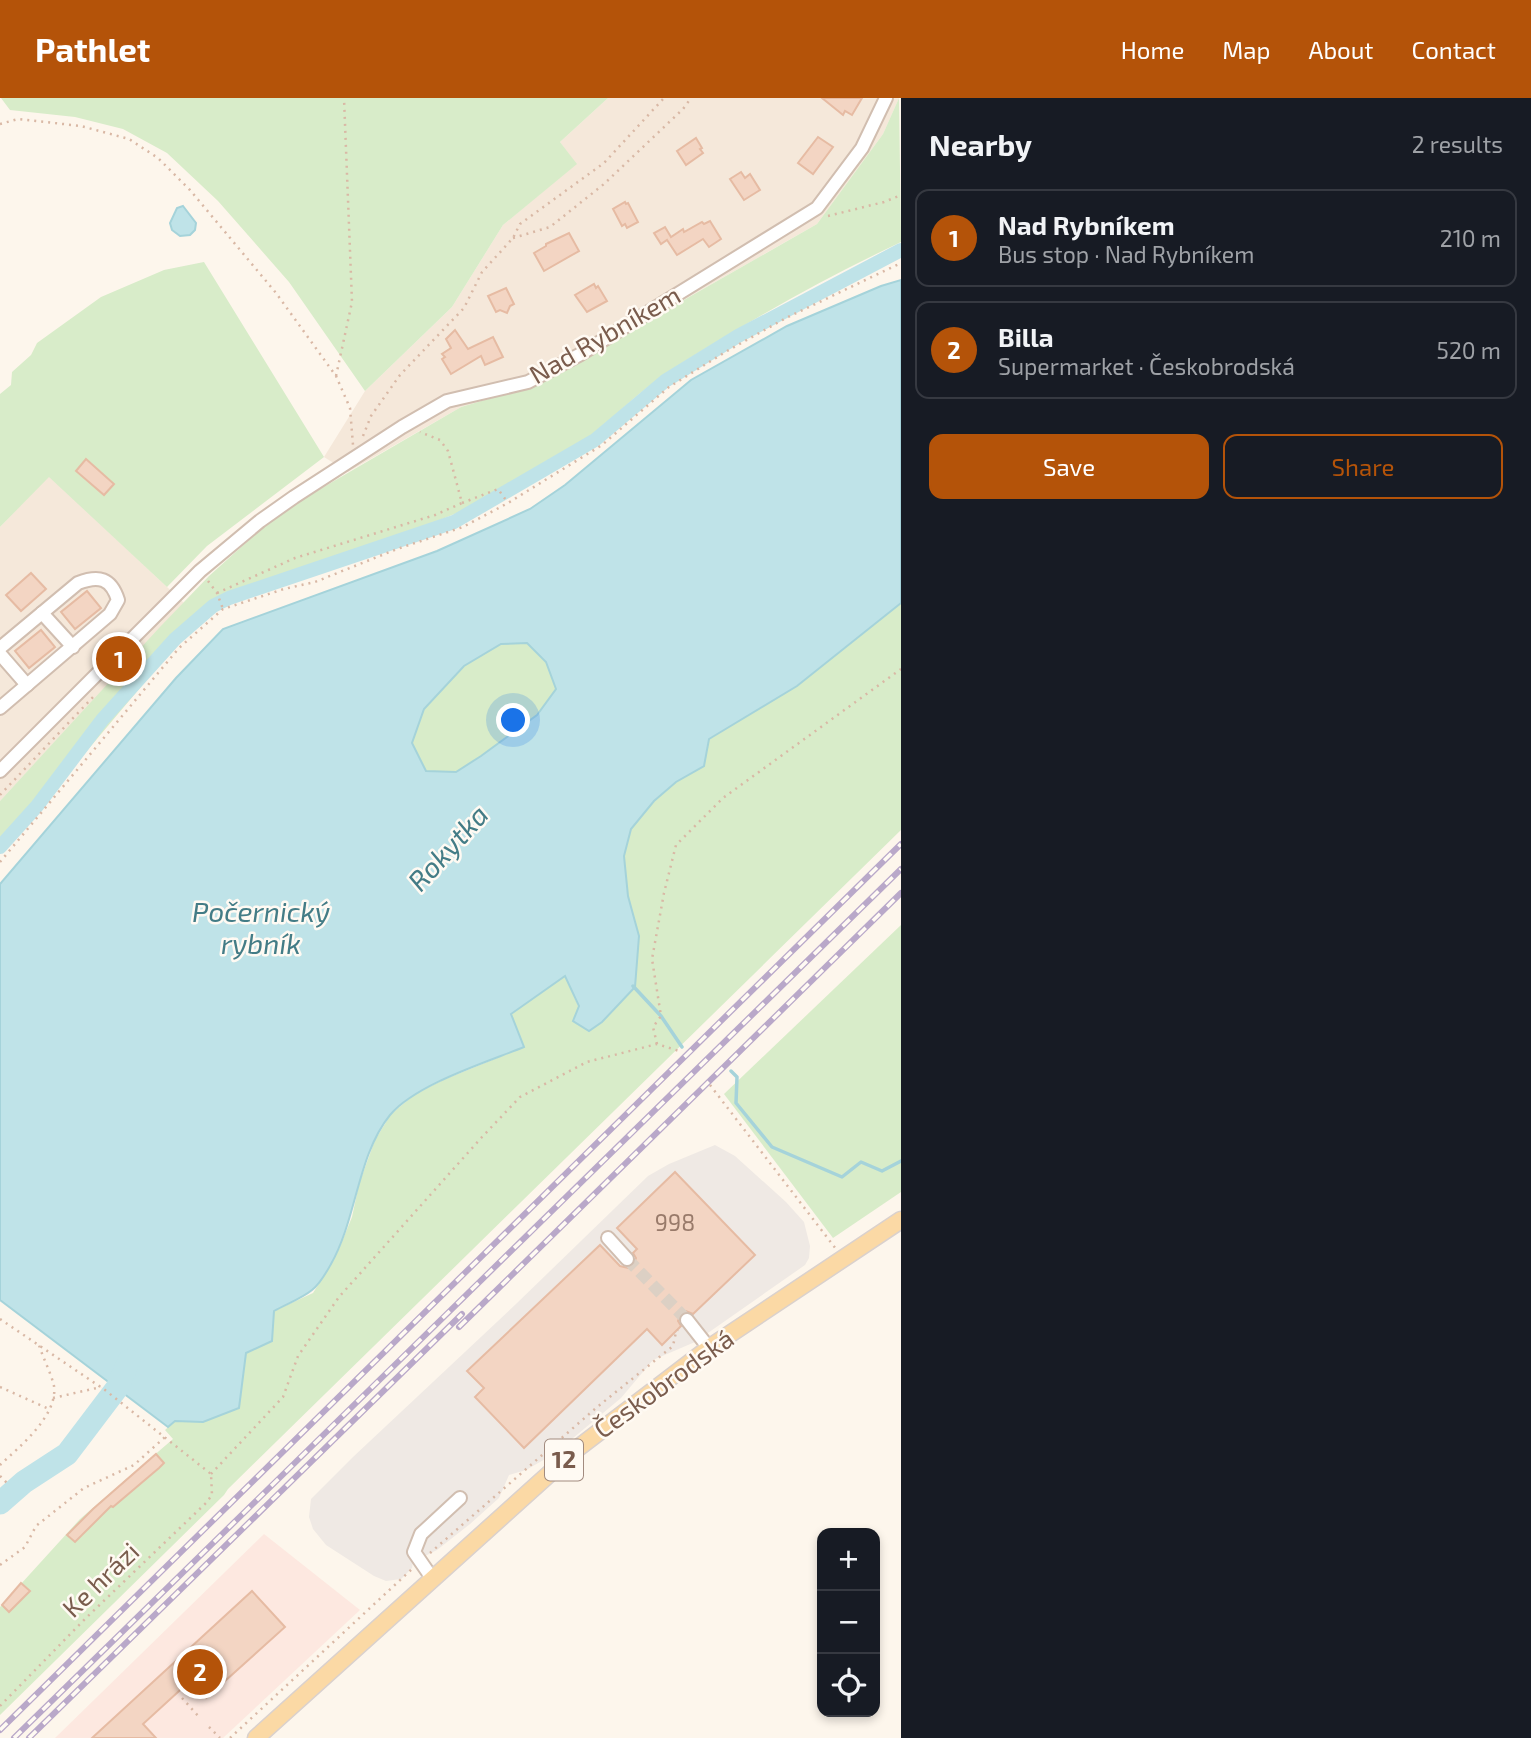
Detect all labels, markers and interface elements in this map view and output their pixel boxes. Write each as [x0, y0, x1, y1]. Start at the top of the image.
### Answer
text: Pathlet [35, 29, 150, 69]
text: Home [1121, 35, 1184, 64]
text: Map [1222, 35, 1270, 64]
text: About [1308, 35, 1374, 64]
text: Contact [1412, 35, 1496, 64]
text: Nearby [929, 126, 1032, 162]
text: 2 results [1412, 130, 1503, 158]
text: Nad Rybníkem [998, 209, 1175, 240]
text: 1 [949, 224, 959, 252]
text: 210 m [1440, 224, 1501, 252]
text: Bus stop · Nad Rybníkem [998, 240, 1254, 268]
street label: Nad Rybníkem [523, 278, 685, 389]
text: Billa [998, 321, 1054, 352]
text: 2 [947, 336, 961, 364]
text: 520 m [1437, 336, 1501, 364]
text: Supermarket · Českobrodská [998, 352, 1295, 380]
button: Save [929, 434, 1209, 499]
button: Share [1223, 434, 1503, 499]
pin: 1 [96, 633, 142, 685]
your location [496, 703, 530, 737]
water label: Rokytka [400, 797, 495, 897]
water label: Počernický rybník [192, 894, 330, 960]
house number: 998 [655, 1208, 695, 1236]
street label: Českobrodská [587, 1322, 739, 1444]
road number: 12 [545, 1440, 583, 1480]
map controls [817, 1528, 880, 1717]
button: + [817, 1528, 880, 1591]
street label: Ke hrázi [55, 1535, 145, 1623]
button: − [817, 1591, 880, 1654]
pin: 2 [177, 1646, 223, 1698]
button: locate [817, 1654, 880, 1717]

